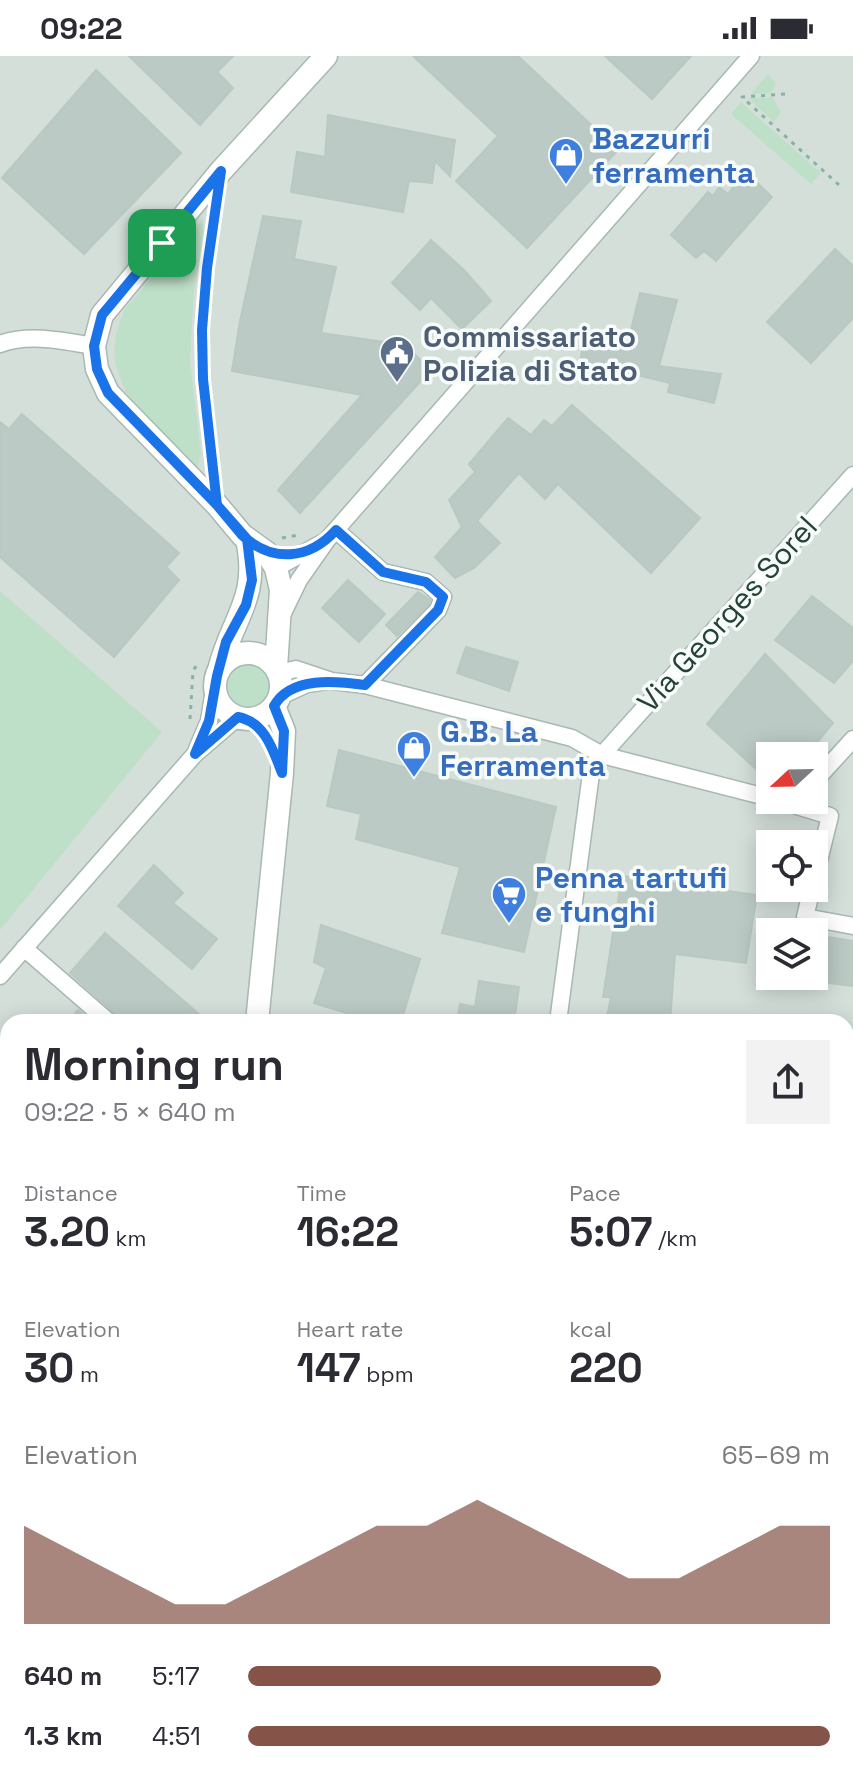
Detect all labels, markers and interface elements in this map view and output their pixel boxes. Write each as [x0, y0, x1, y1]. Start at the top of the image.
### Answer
text: 09:22 [40, 9, 123, 48]
place label: Bazzurri ferramenta [592, 119, 755, 192]
shop icon: Bazzurri ferramenta [547, 136, 585, 186]
pin [128, 209, 196, 277]
icon: arrive [140, 221, 184, 265]
place label: Commissariato Polizia di Stato [423, 317, 638, 390]
public building icon: Commissariato Polizia di Stato [378, 334, 416, 384]
street label: Via Georges Sorel [629, 508, 825, 720]
place label: G.B. La Ferramenta [440, 712, 606, 785]
shop icon: G.B. La Ferramenta [395, 729, 433, 779]
north arrow [756, 742, 828, 814]
map controls [756, 742, 828, 990]
button: locate [756, 830, 828, 902]
place label: Penna tartufi e funghi [535, 858, 727, 931]
supermarket icon: Penna tartufi e funghi [490, 875, 528, 925]
button: layers [756, 918, 828, 990]
text: Morning run [24, 1037, 284, 1093]
button: share [746, 1040, 830, 1124]
text: 09:22 · 5 × 640 m [24, 1095, 236, 1129]
text: Distance [24, 1179, 118, 1207]
text: Time [297, 1179, 347, 1207]
text: Pace [569, 1179, 621, 1207]
text: 3.20 [24, 1207, 110, 1258]
text: 16:22 [297, 1207, 399, 1258]
text: 5:07 [569, 1207, 653, 1258]
text: km [110, 1224, 146, 1252]
text: /km [653, 1224, 697, 1252]
text: Elevation [24, 1315, 120, 1343]
text: Heart rate [297, 1315, 403, 1343]
text: kcal [569, 1315, 612, 1343]
text: 30 [24, 1343, 74, 1394]
text: 147 [297, 1343, 361, 1394]
text: 220 [569, 1343, 643, 1394]
text: m [74, 1360, 99, 1388]
text: bpm [361, 1360, 414, 1388]
text: Elevation [24, 1438, 138, 1472]
text: 65–69 m [722, 1438, 830, 1472]
text: 640 m [24, 1659, 102, 1693]
text: 5:17 [152, 1659, 200, 1693]
text: 1.3 km [24, 1719, 103, 1753]
text: 4:51 [152, 1719, 201, 1753]

